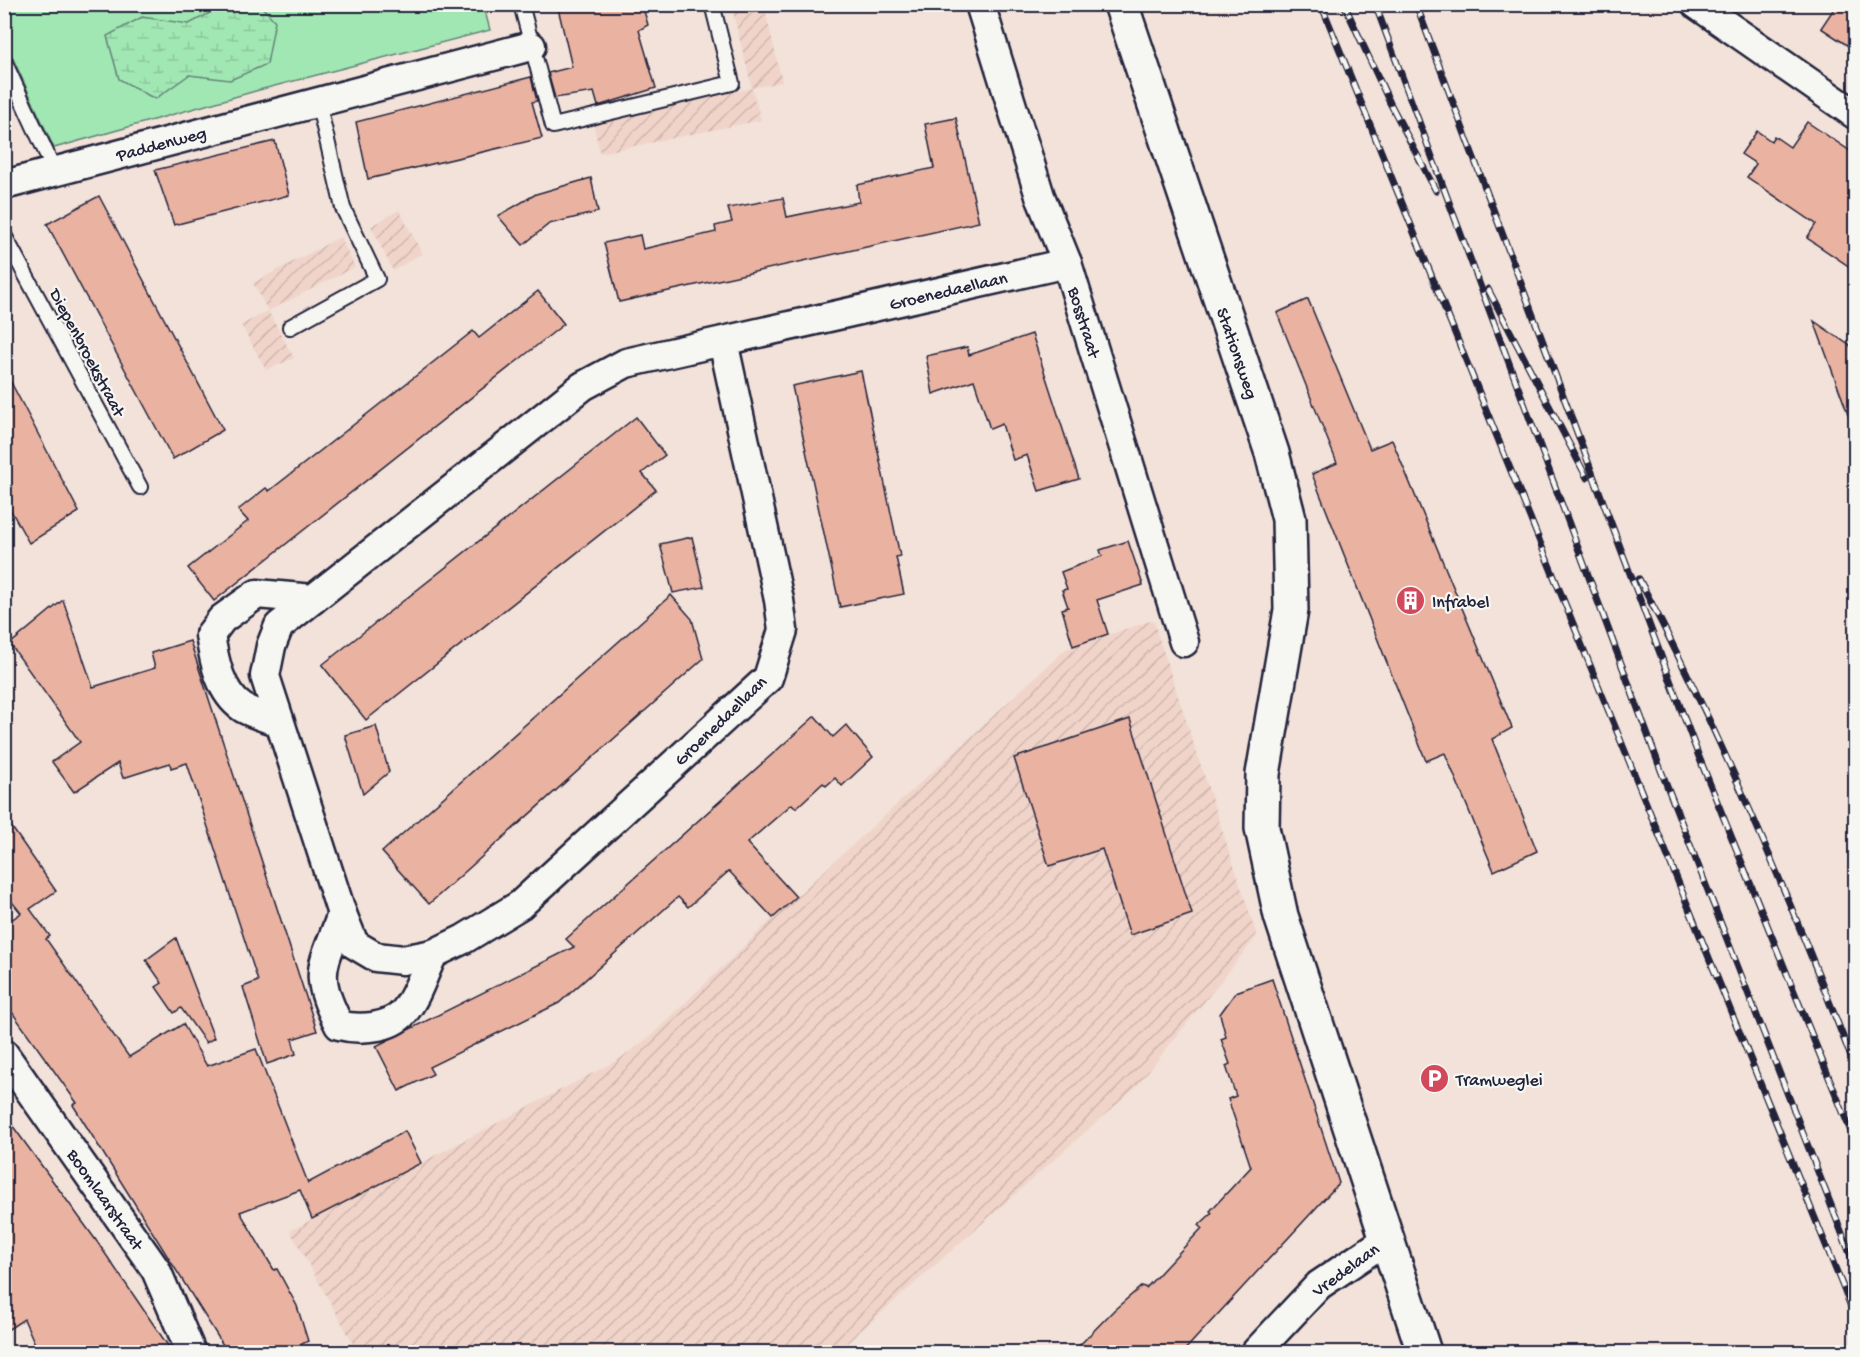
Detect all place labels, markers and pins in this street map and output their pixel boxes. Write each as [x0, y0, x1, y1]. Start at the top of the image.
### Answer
building icon: Infrabel [1395, 585, 1427, 617]
place label: Infrabel [1432, 593, 1490, 614]
parking icon: Tramweglei [1419, 1063, 1451, 1095]
place label: Tramweglei [1455, 1071, 1543, 1092]

